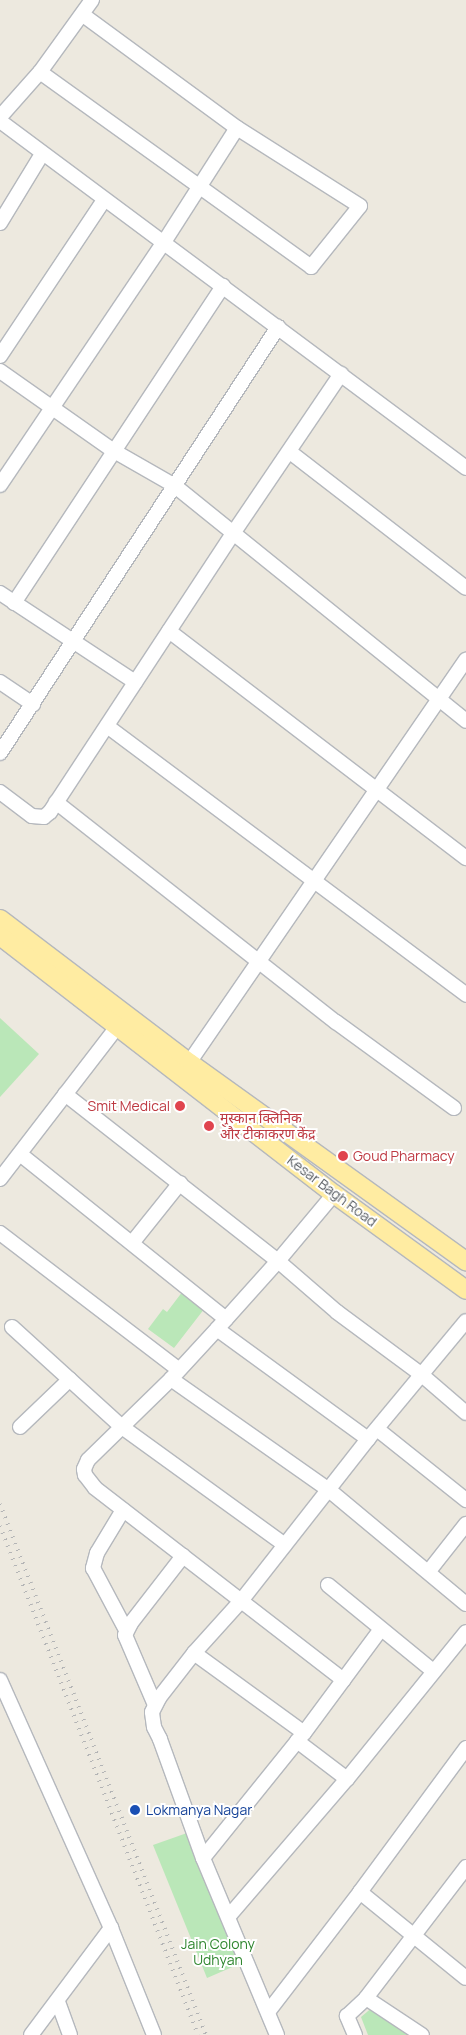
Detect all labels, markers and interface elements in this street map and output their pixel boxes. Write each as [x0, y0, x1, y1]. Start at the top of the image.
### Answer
place label: Smit Medical [88, 1098, 170, 1114]
marker: Smit Medical [174, 1100, 186, 1112]
place label: मुस्कान क्लिनिक और टीकाकरण केंद्र [220, 1110, 315, 1142]
marker: मुस्कान क्लिनिक और टीकाकरण केंद्र [202, 1119, 216, 1133]
place label: Goud Pharmacy [353, 1148, 455, 1164]
marker: Goud Pharmacy [337, 1150, 349, 1162]
street label: Kesar Bagh Road [284, 1152, 380, 1230]
place label: Lokmanya Nagar [146, 1802, 252, 1818]
marker: Lokmanya Nagar [128, 1803, 142, 1817]
park label: Jain Colony Udhyan [181, 1936, 255, 1968]

